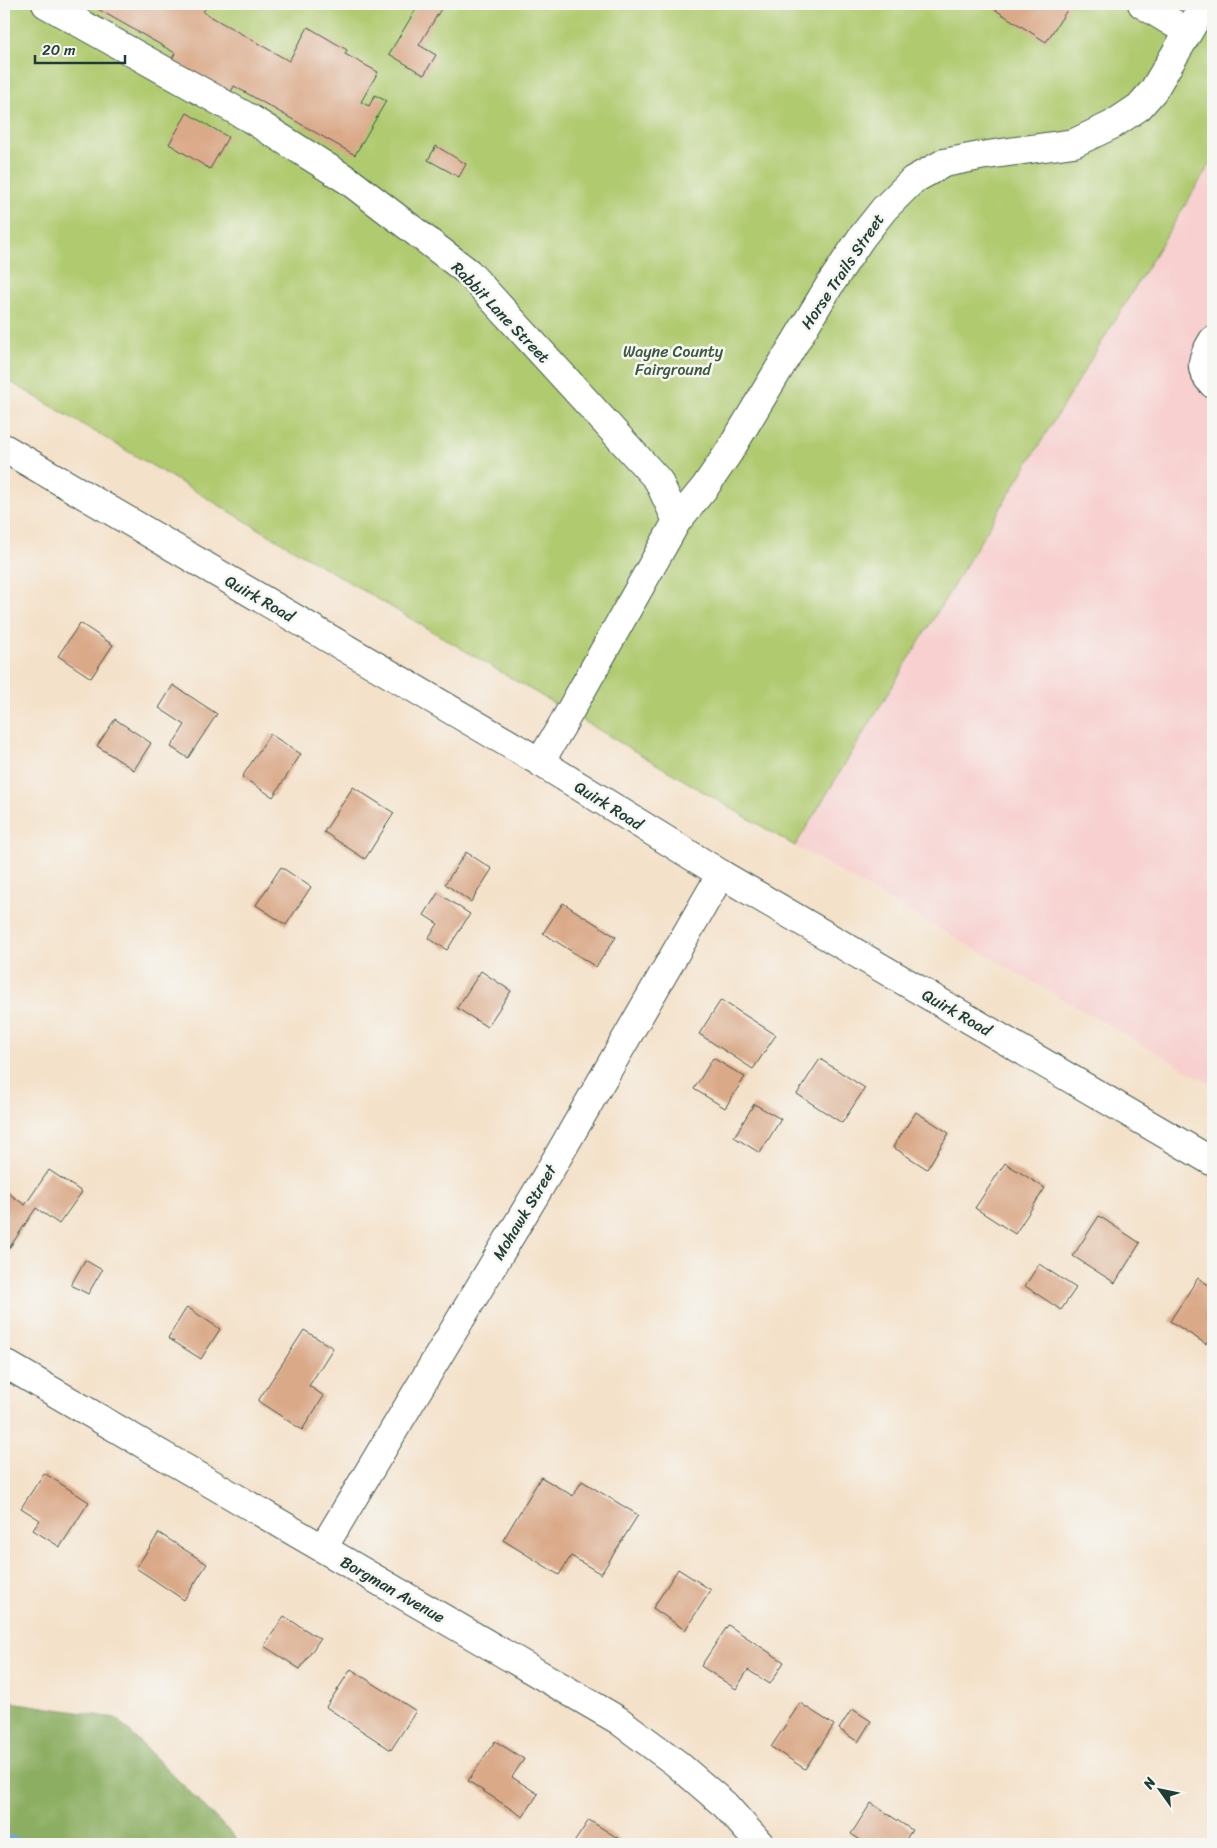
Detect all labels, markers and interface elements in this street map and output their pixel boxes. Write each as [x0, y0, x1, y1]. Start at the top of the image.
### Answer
scale bar [35, 32, 125, 64]
text: 20 m [42, 37, 76, 63]
street label: Horse Trails Street [793, 207, 892, 335]
street label: Rabbit Lane Street [444, 254, 557, 370]
park label: Wayne County Fairground [623, 337, 724, 384]
street label: Quirk Road [219, 567, 302, 631]
street label: Quirk Road [569, 773, 650, 839]
street label: Quirk Road [916, 981, 999, 1045]
street label: Mohawk Street [484, 1158, 565, 1266]
street label: Borgman Avenue [335, 1548, 451, 1631]
north arrow [1134, 1766, 1184, 1816]
text: N [1136, 1772, 1163, 1795]

